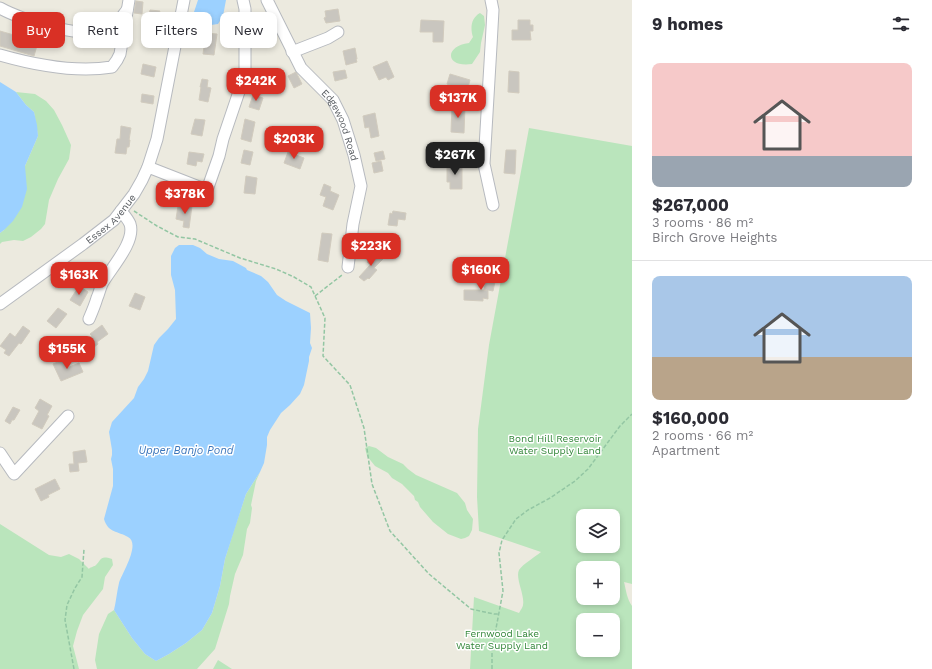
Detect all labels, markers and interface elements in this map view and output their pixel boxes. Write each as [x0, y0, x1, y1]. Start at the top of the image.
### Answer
chip: Buy [12, 12, 65, 48]
chip: Rent [73, 12, 133, 48]
chip: Filters [141, 12, 212, 48]
chip: New [220, 12, 277, 48]
icon: filters [890, 13, 912, 35]
text: 9 homes [652, 14, 723, 34]
pin: $242K [228, 68, 284, 102]
text: $242K [236, 73, 276, 88]
pin: $137K [430, 85, 486, 119]
street label: Edgewood Road [319, 87, 360, 162]
icon: home [746, 89, 818, 161]
text: $137K [439, 90, 477, 105]
pin: $203K [266, 126, 322, 160]
text: $203K [273, 131, 315, 146]
pin: $267K [427, 142, 483, 176]
text: $267K [435, 147, 475, 162]
pin: $378K [157, 181, 213, 215]
text: $378K [165, 186, 205, 201]
street label: Essex Avenue [84, 192, 138, 246]
text: $267,000 [652, 195, 729, 215]
text: 3 rooms · 86 m² [652, 215, 753, 230]
text: Birch Grove Heights [652, 230, 777, 245]
pin: $223K [343, 233, 399, 267]
text: $223K [351, 238, 391, 253]
pin: $160K [453, 257, 509, 291]
pin: $163K [51, 262, 107, 296]
text: $160K [461, 262, 501, 277]
text: $163K [60, 267, 98, 282]
icon: home [746, 302, 818, 374]
pin: $155K [39, 336, 95, 370]
text: $155K [48, 341, 86, 356]
text: $160,000 [652, 408, 729, 428]
text: 2 rooms · 66 m² [652, 428, 753, 443]
park label: Bond Hill Reservoir Water Supply Land [509, 433, 601, 456]
text: Apartment [652, 443, 720, 458]
water label: Upper Banjo Pond [138, 444, 235, 457]
map controls [576, 509, 620, 657]
button: layers [576, 509, 620, 553]
button: + [576, 561, 620, 605]
button: − [576, 613, 620, 657]
park label: Fernwood Lake Water Supply Land [456, 628, 548, 651]

